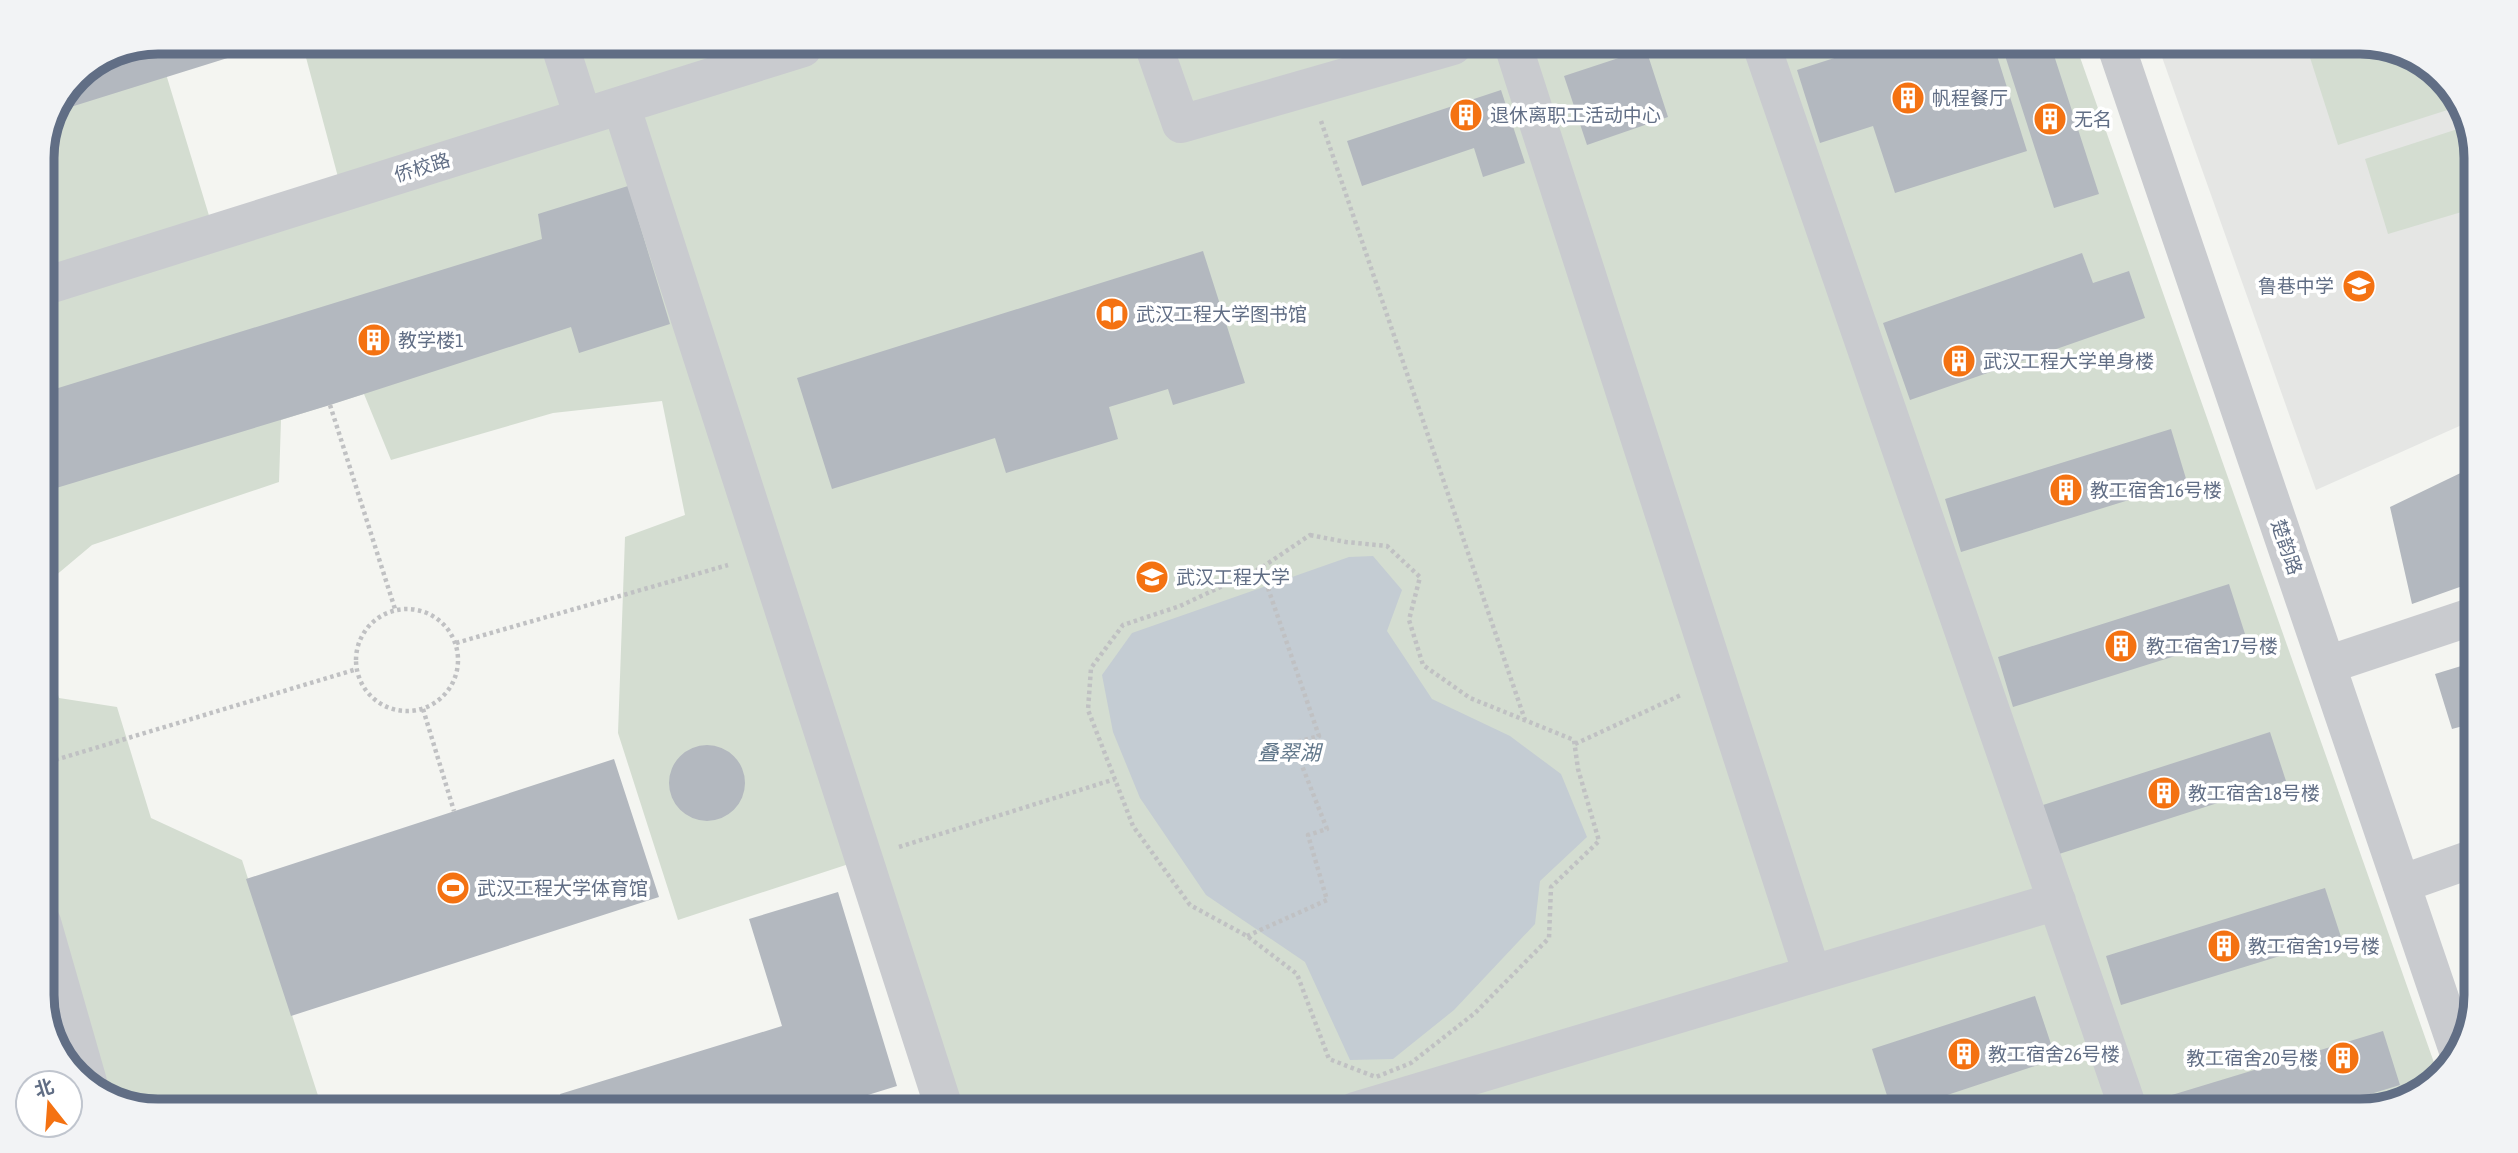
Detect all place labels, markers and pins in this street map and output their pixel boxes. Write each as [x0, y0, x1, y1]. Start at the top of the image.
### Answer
building icon: 帆程餐厅 [1889, 79, 1927, 117]
place label: 帆程餐厅 [1932, 87, 2008, 109]
building icon: 退休离职工活动中心 [1447, 96, 1485, 134]
building icon: 无名 [2031, 100, 2069, 138]
place label: 退休离职工活动中心 [1490, 104, 1661, 126]
place label: 无名 [2074, 108, 2112, 130]
school or university icon: 鲁巷中学 [2340, 267, 2378, 305]
place label: 鲁巷中学 [2258, 275, 2334, 297]
library icon: 武汉工程大学图书馆 [1093, 295, 1131, 333]
place label: 武汉工程大学图书馆 [1136, 303, 1307, 325]
building icon: 教学楼1 [355, 321, 393, 359]
place label: 教学楼1 [398, 329, 464, 351]
building icon: 武汉工程大学单身楼 [1940, 342, 1978, 380]
place label: 武汉工程大学单身楼 [1983, 350, 2154, 372]
building icon: 教工宿舍16号楼 [2047, 471, 2085, 509]
place label: 教工宿舍16号楼 [2090, 479, 2222, 501]
school or university icon: 武汉工程大学 [1133, 558, 1171, 596]
place label: 武汉工程大学 [1176, 566, 1290, 588]
building icon: 教工宿舍17号楼 [2102, 627, 2140, 665]
place label: 教工宿舍17号楼 [2146, 635, 2278, 657]
building icon: 教工宿舍18号楼 [2145, 774, 2183, 812]
place label: 教工宿舍18号楼 [2188, 782, 2320, 804]
sports icon: 武汉工程大学体育馆 [434, 869, 472, 907]
place label: 武汉工程大学体育馆 [477, 877, 648, 899]
building icon: 教工宿舍19号楼 [2205, 927, 2243, 965]
place label: 教工宿舍19号楼 [2248, 935, 2380, 957]
building icon: 教工宿舍26号楼 [1945, 1035, 1983, 1073]
building icon: 教工宿舍20号楼 [2324, 1039, 2362, 1077]
place label: 教工宿舍26号楼 [1988, 1043, 2120, 1065]
place label: 教工宿舍20号楼 [2186, 1047, 2318, 1069]

